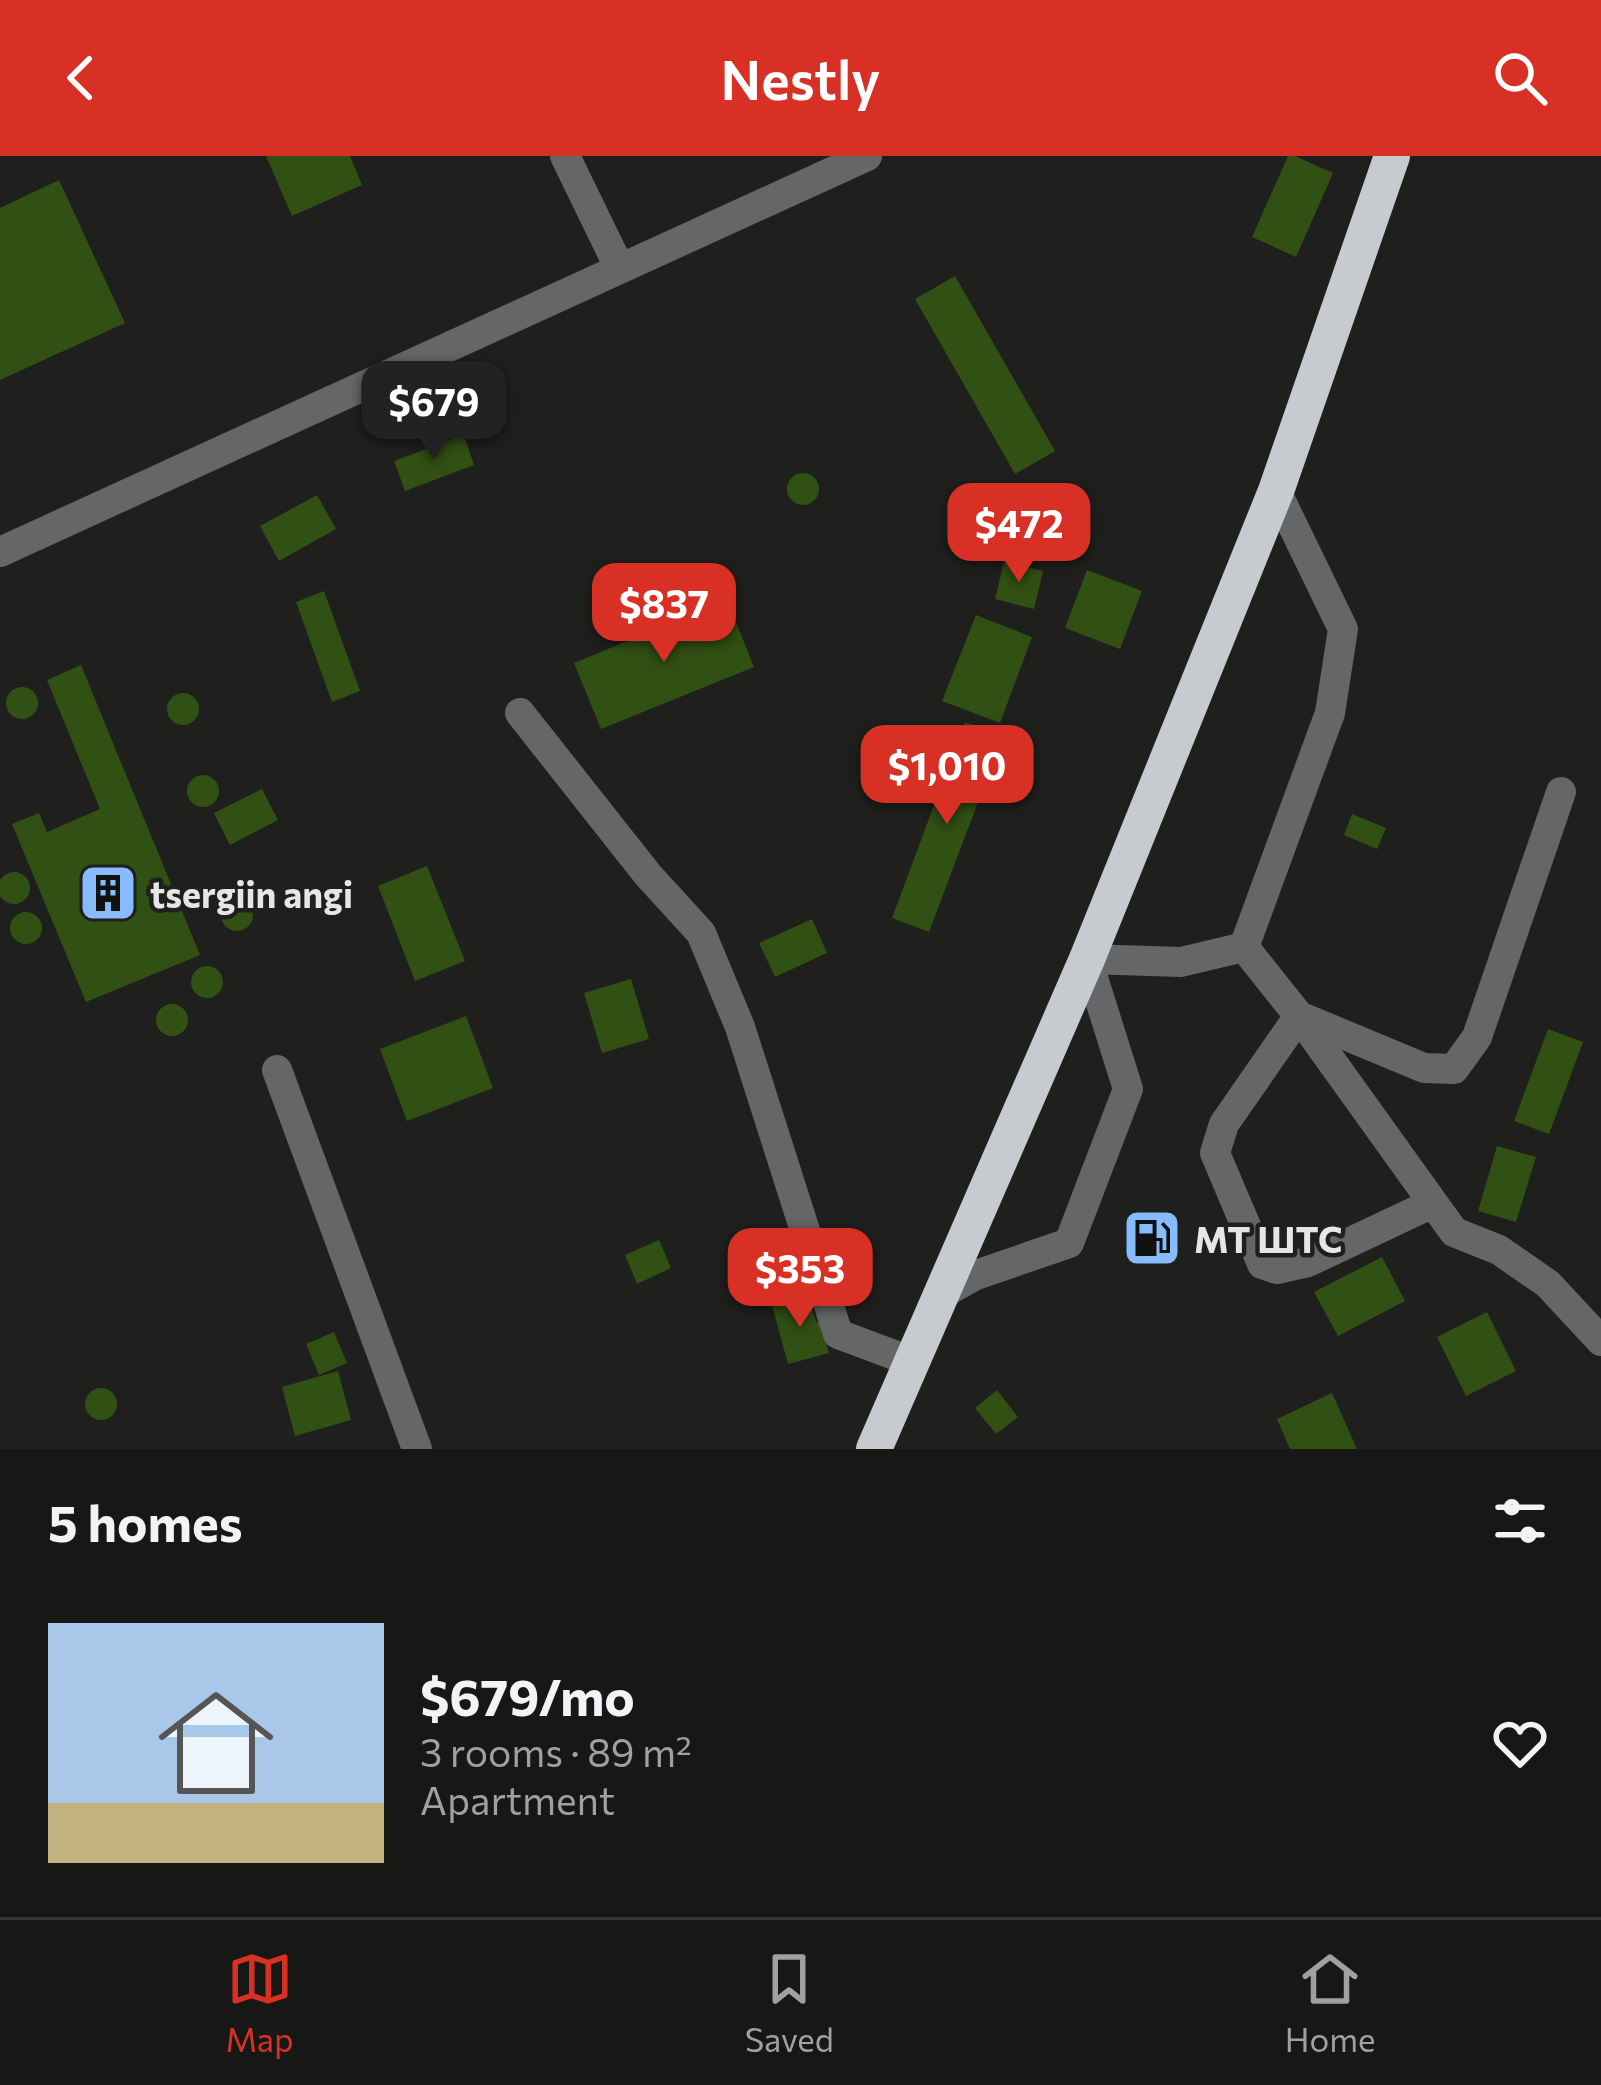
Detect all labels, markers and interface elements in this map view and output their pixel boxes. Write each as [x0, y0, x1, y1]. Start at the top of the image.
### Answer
icon: back [48, 45, 114, 111]
text: Nestly [721, 45, 880, 111]
icon: search [1487, 45, 1553, 111]
pin: $679 [363, 361, 505, 463]
text: $679 [388, 376, 480, 424]
pin: $472 [948, 483, 1090, 585]
text: $472 [974, 498, 1064, 546]
pin: $837 [593, 563, 735, 665]
text: $837 [619, 578, 709, 626]
pin: $1,010 [849, 725, 1045, 827]
text: $1,010 [888, 740, 1006, 788]
building icon: tsergiin angi [77, 862, 139, 924]
place label: tsergiin angi [150, 871, 353, 915]
fuel station icon: МТ ШТС [1121, 1207, 1183, 1269]
place label: МТ ШТС [1194, 1216, 1343, 1260]
pin: $353 [729, 1228, 871, 1330]
text: $353 [755, 1243, 845, 1291]
icon: filters [1487, 1488, 1553, 1554]
text: 5 homes [48, 1490, 243, 1553]
text: $679/mo [420, 1664, 635, 1727]
icon: home [144, 1671, 288, 1815]
icon: heart [1487, 1710, 1553, 1776]
text: 3 rooms · 89 m² [420, 1727, 692, 1775]
text: Apartment [420, 1775, 615, 1823]
tab: Map [226, 1946, 294, 2059]
tab: Saved [745, 1946, 834, 2059]
tab: Home [1285, 1946, 1375, 2059]

